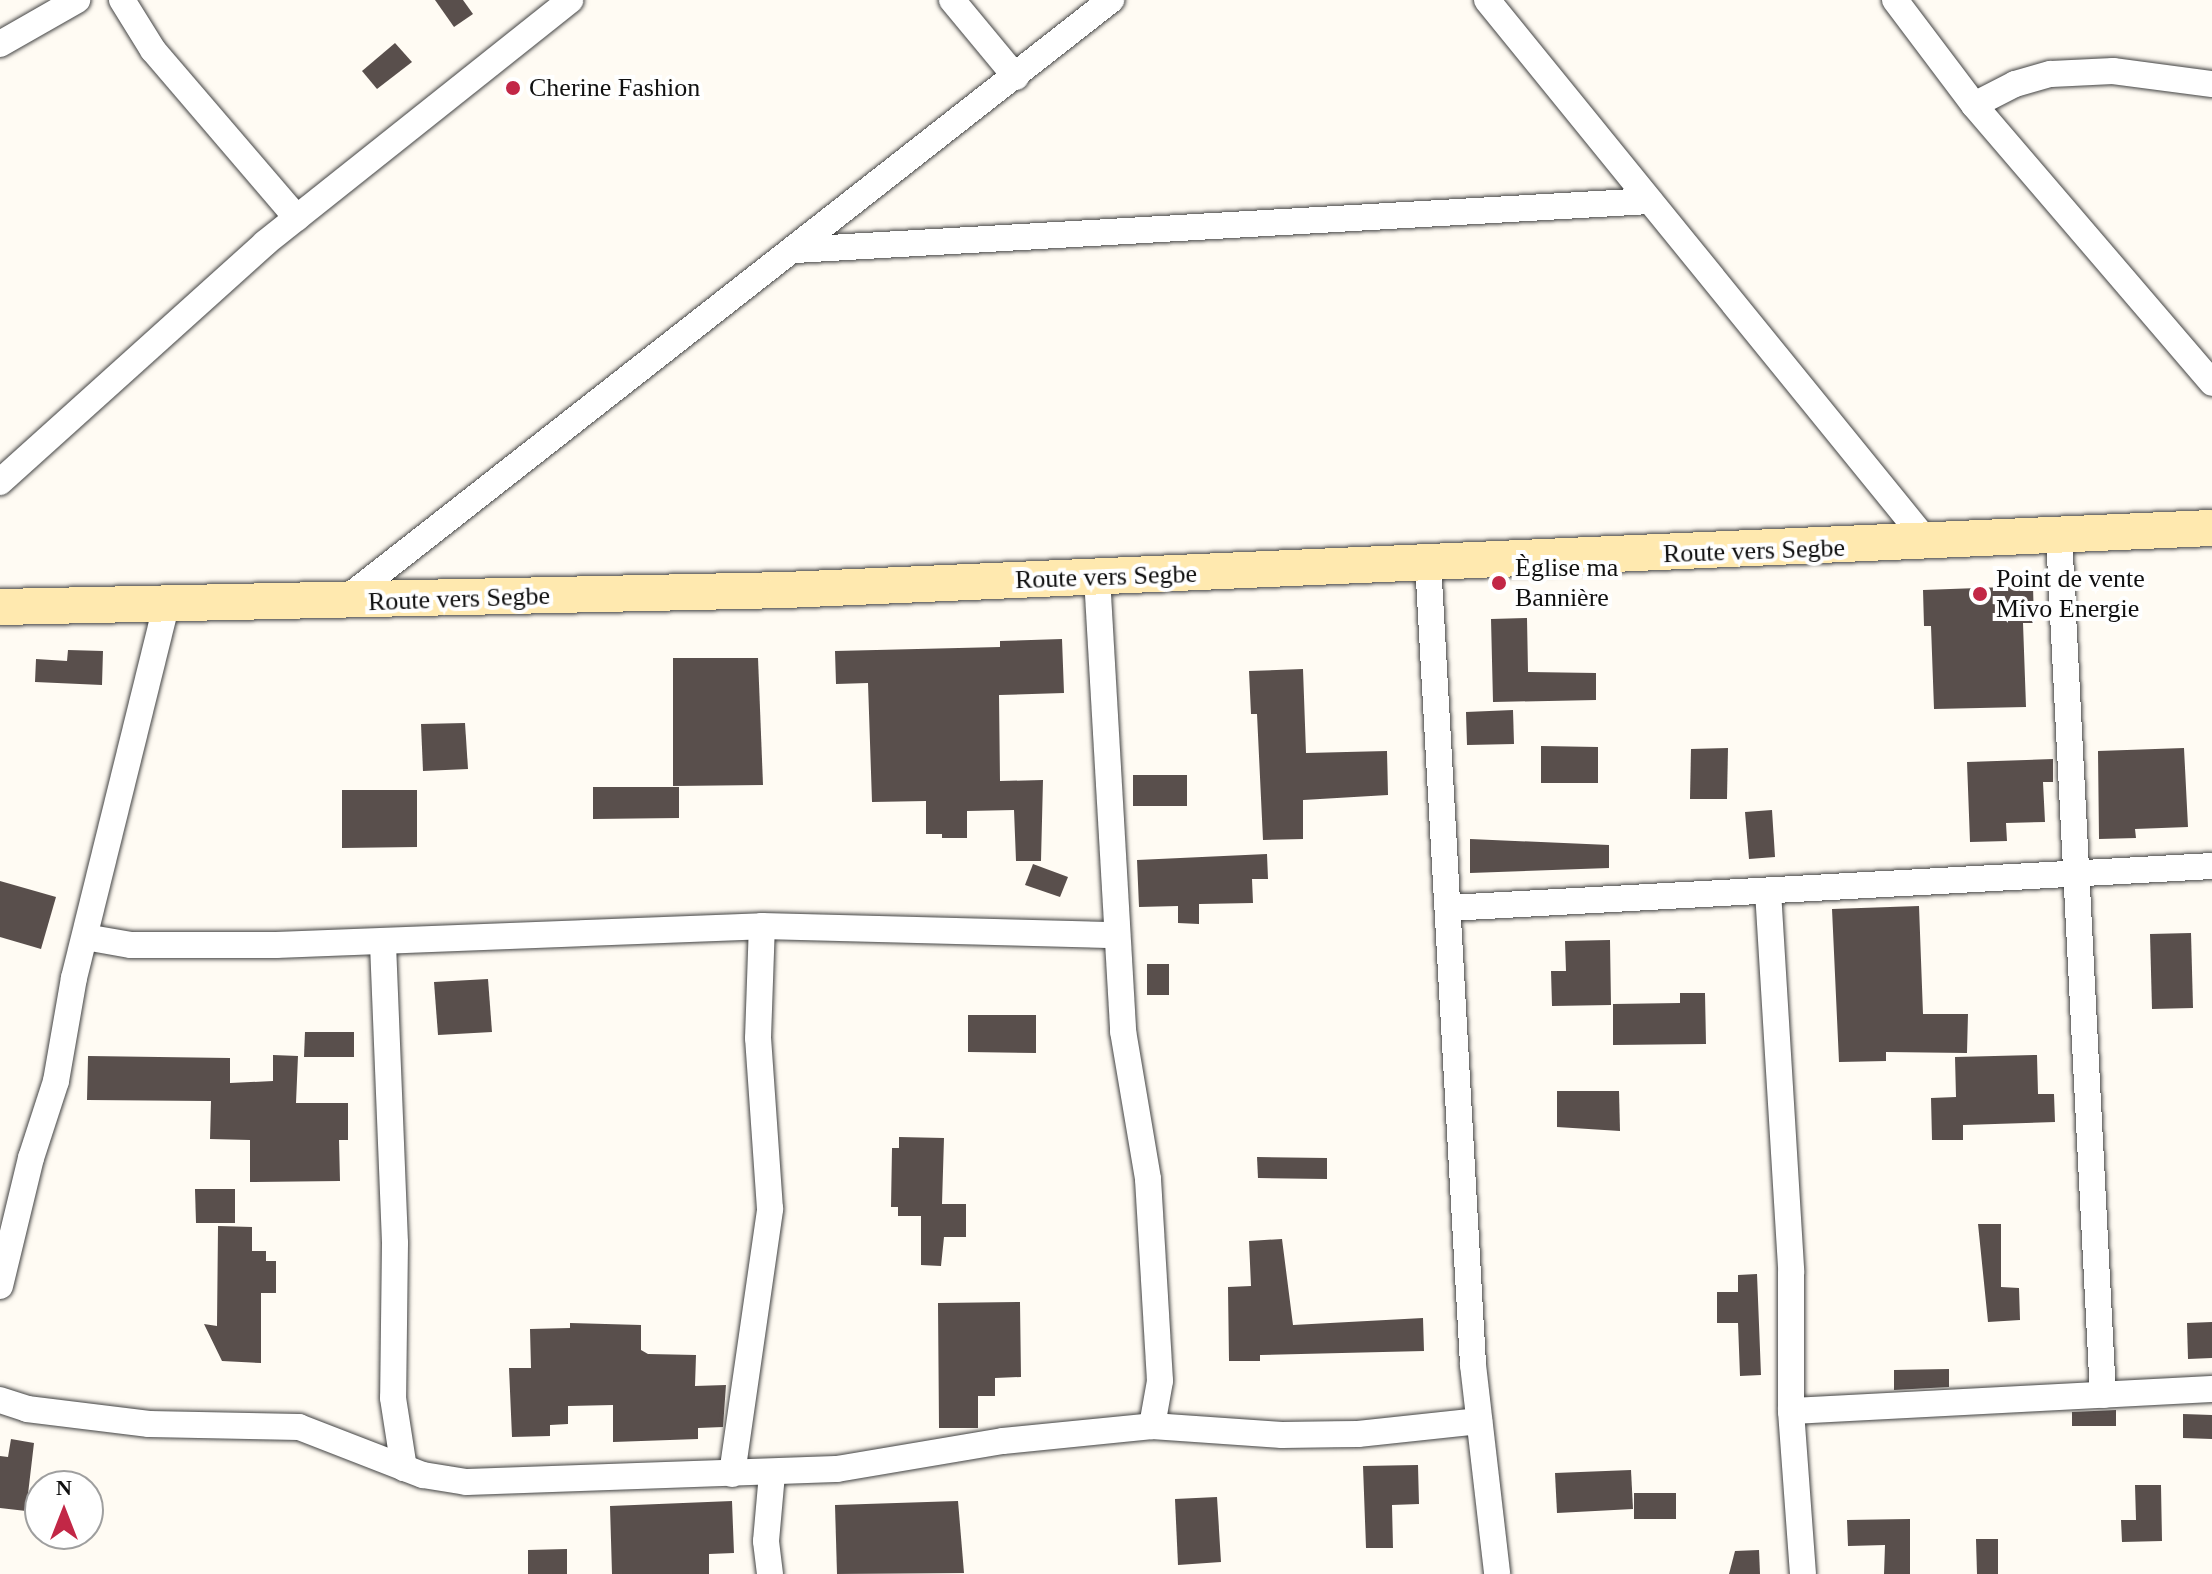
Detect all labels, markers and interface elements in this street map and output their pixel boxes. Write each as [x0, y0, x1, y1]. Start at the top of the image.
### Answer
place label: Cherine Fashion [529, 72, 700, 104]
marker: Cherine Fashion [504, 79, 522, 97]
street label: Route vers Segbe [1663, 532, 1845, 570]
place label: Èglise ma Bannière [1515, 552, 1618, 614]
street label: Route vers Segbe [1015, 558, 1197, 596]
place label: Point de vente Mivo Energie [1996, 563, 2145, 624]
marker: Èglise ma Bannière [1490, 574, 1508, 592]
street label: Route vers Segbe [368, 580, 550, 618]
marker: Point de vente Mivo Energie [1971, 585, 1989, 603]
north arrow [24, 1470, 104, 1550]
text: N [56, 1475, 72, 1500]

